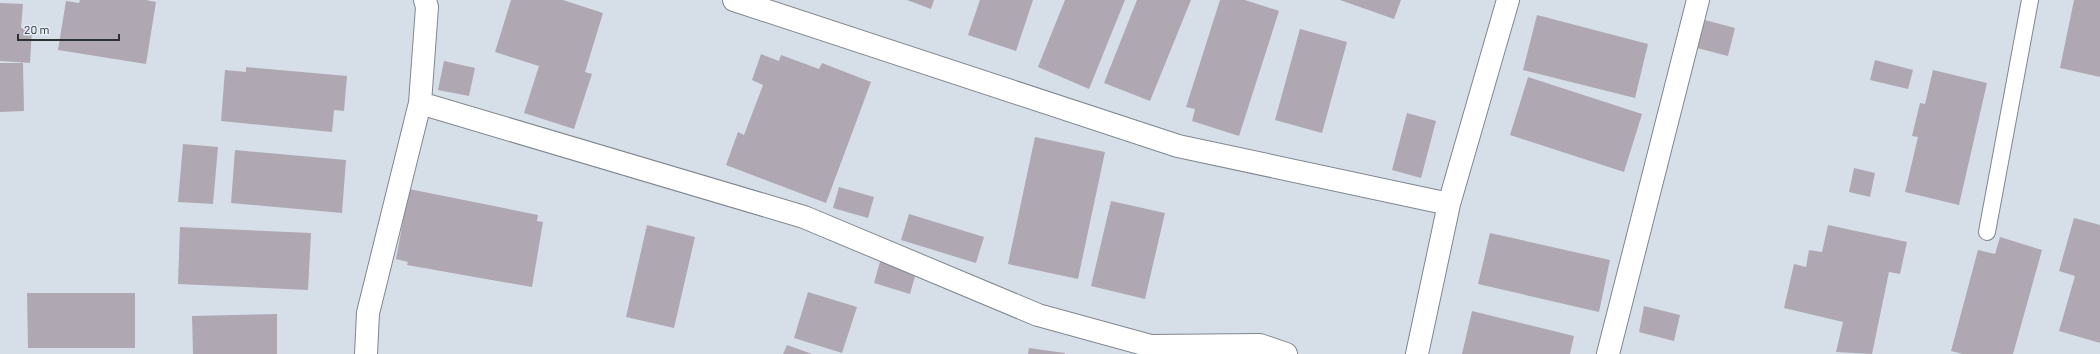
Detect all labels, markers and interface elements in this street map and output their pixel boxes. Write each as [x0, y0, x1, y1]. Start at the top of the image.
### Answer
scale bar [18, 16, 119, 42]
text: 20 m [24, 22, 50, 36]

